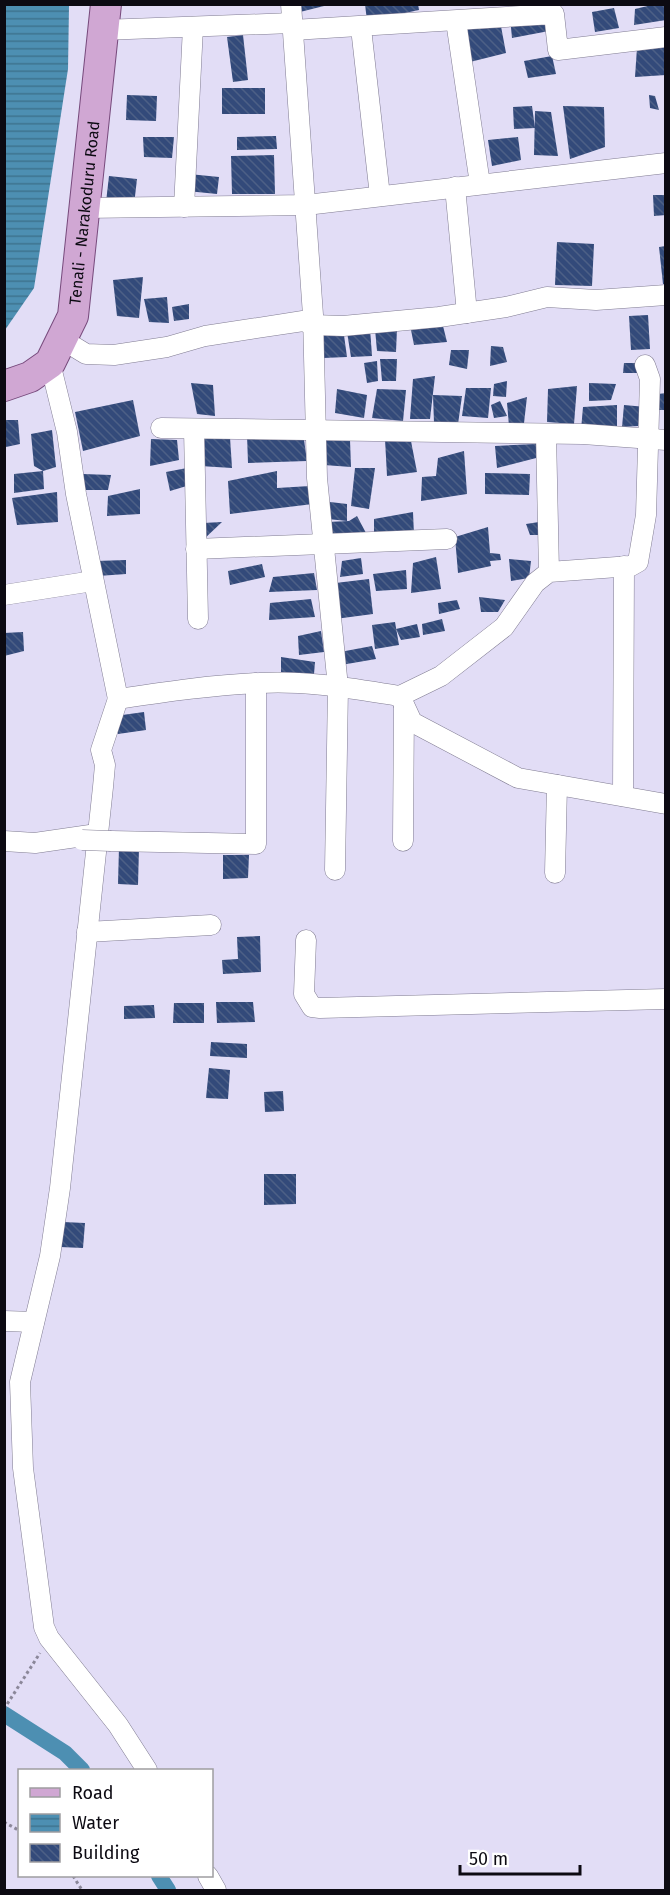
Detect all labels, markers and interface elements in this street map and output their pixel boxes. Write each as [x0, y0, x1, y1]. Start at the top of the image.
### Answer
street label: Tenali - Narakoduru Road [65, 120, 104, 306]
legend [18, 1769, 213, 1877]
text: Road [72, 1782, 114, 1804]
text: Water [72, 1812, 119, 1834]
scale bar [460, 1838, 580, 1876]
text: Building [72, 1842, 140, 1864]
text: 50 m [469, 1848, 508, 1870]

